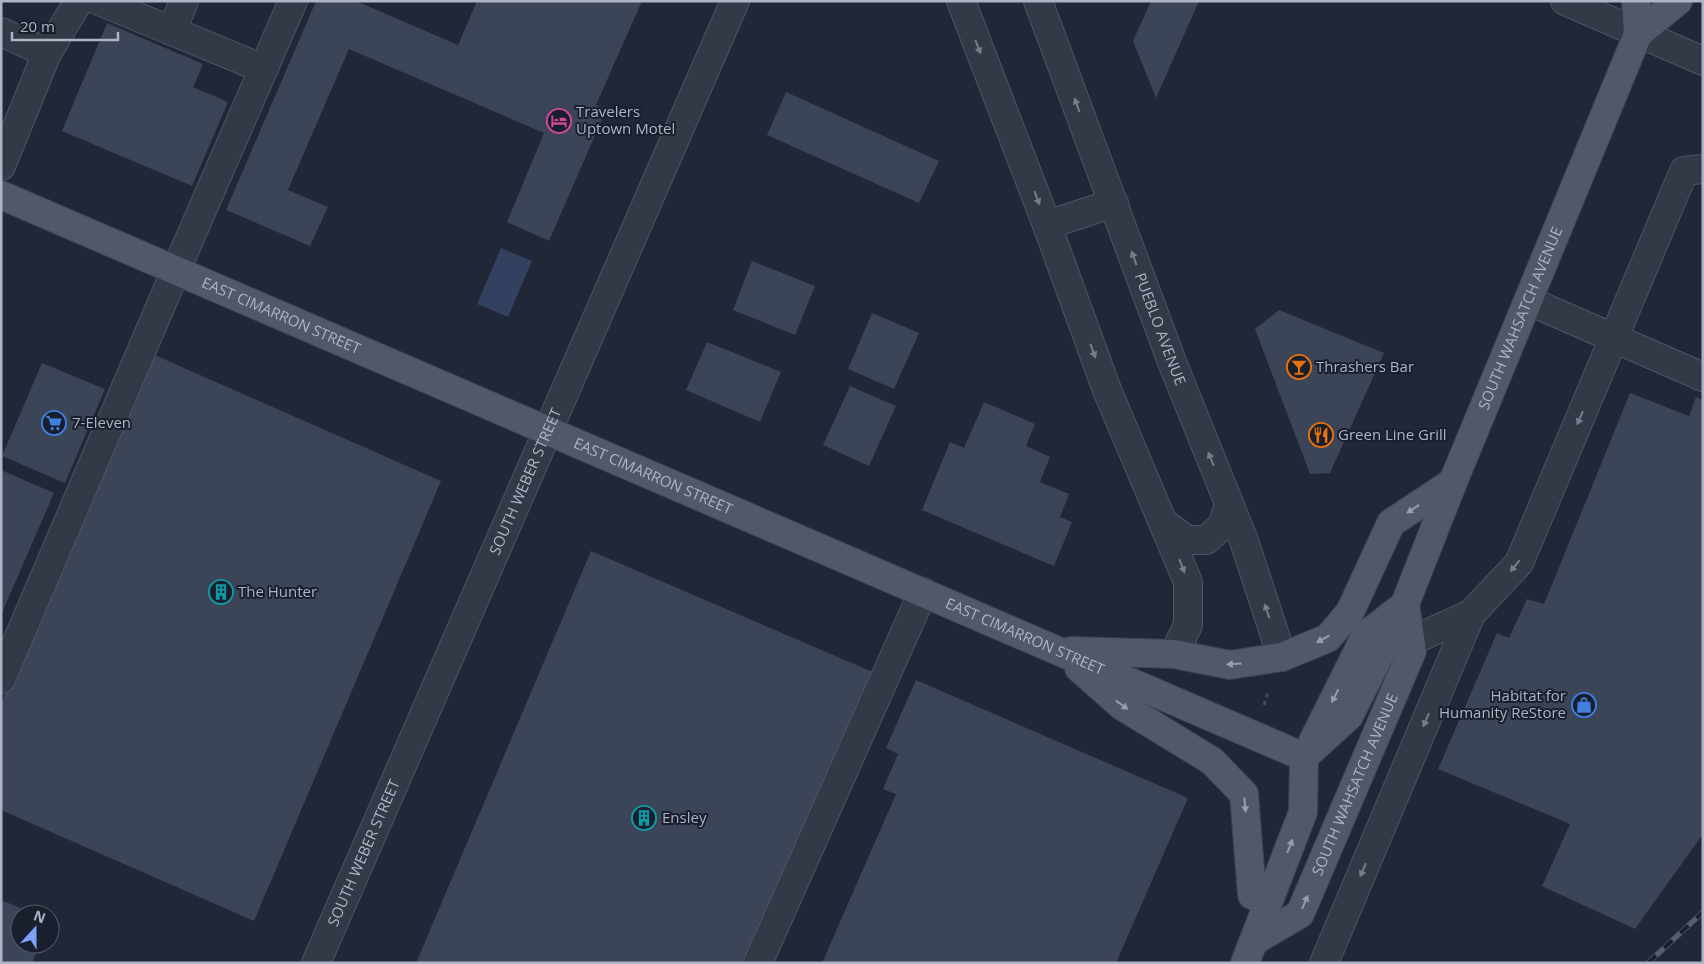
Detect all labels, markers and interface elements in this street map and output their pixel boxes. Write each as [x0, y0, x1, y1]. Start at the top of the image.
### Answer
scale bar [12, 10, 119, 42]
text: 20 m [20, 16, 55, 36]
one-way arrow [974, 40, 982, 55]
one-way arrow [1073, 98, 1080, 113]
place label: Travelers Uptown Motel [576, 101, 675, 138]
hotel icon: Travelers Uptown Motel [546, 108, 572, 134]
one-way arrow [1033, 191, 1041, 206]
street label: SOUTH WAHSATCH AVENUE [1473, 223, 1566, 413]
one-way arrow [1130, 250, 1138, 265]
street label: PUEBLO AVENUE [1131, 270, 1191, 388]
street label: EAST CIMARRON STREET [199, 272, 365, 358]
one-way arrow [1089, 344, 1097, 359]
bar icon: Thrashers Bar [1286, 354, 1312, 380]
place label: Thrashers Bar [1316, 356, 1414, 376]
street label: SOUTH WEBER STREET [484, 404, 566, 558]
supermarket icon: 7-Eleven [41, 410, 67, 436]
one-way arrow [1576, 411, 1584, 425]
place label: 7-Eleven [72, 412, 131, 432]
restaurant icon: Green Line Grill [1308, 422, 1334, 448]
place label: Green Line Grill [1338, 424, 1447, 444]
street label: EAST CIMARRON STREET [571, 432, 736, 519]
one-way arrow [1206, 451, 1214, 466]
one-way arrow [1406, 504, 1420, 513]
one-way arrow [1179, 558, 1186, 573]
one-way arrow [1510, 559, 1520, 573]
building icon: The Hunter [208, 579, 234, 605]
place label: The Hunter [238, 581, 317, 601]
street label: EAST CIMARRON STREET [943, 593, 1108, 679]
one-way arrow [1263, 603, 1271, 618]
one-way arrow [1317, 634, 1330, 643]
one-way arrow [1226, 660, 1242, 668]
place label: Habitat for Humanity ReStore [1439, 685, 1566, 722]
one-way arrow [1331, 689, 1339, 703]
street label: SOUTH WAHSATCH AVENUE [1307, 690, 1402, 878]
shop icon: Habitat for Humanity ReStore [1571, 692, 1597, 718]
one-way arrow [1115, 700, 1129, 710]
one-way arrow [1422, 713, 1430, 727]
street label: SOUTH WEBER STREET [322, 775, 404, 929]
one-way arrow [1241, 797, 1249, 813]
building icon: Ensley [631, 805, 657, 831]
place label: Ensley [662, 807, 707, 827]
one-way arrow [1286, 838, 1294, 853]
one-way arrow [1359, 863, 1367, 877]
one-way arrow [1301, 895, 1309, 909]
north arrow [10, 904, 60, 954]
text: N [31, 905, 49, 927]

